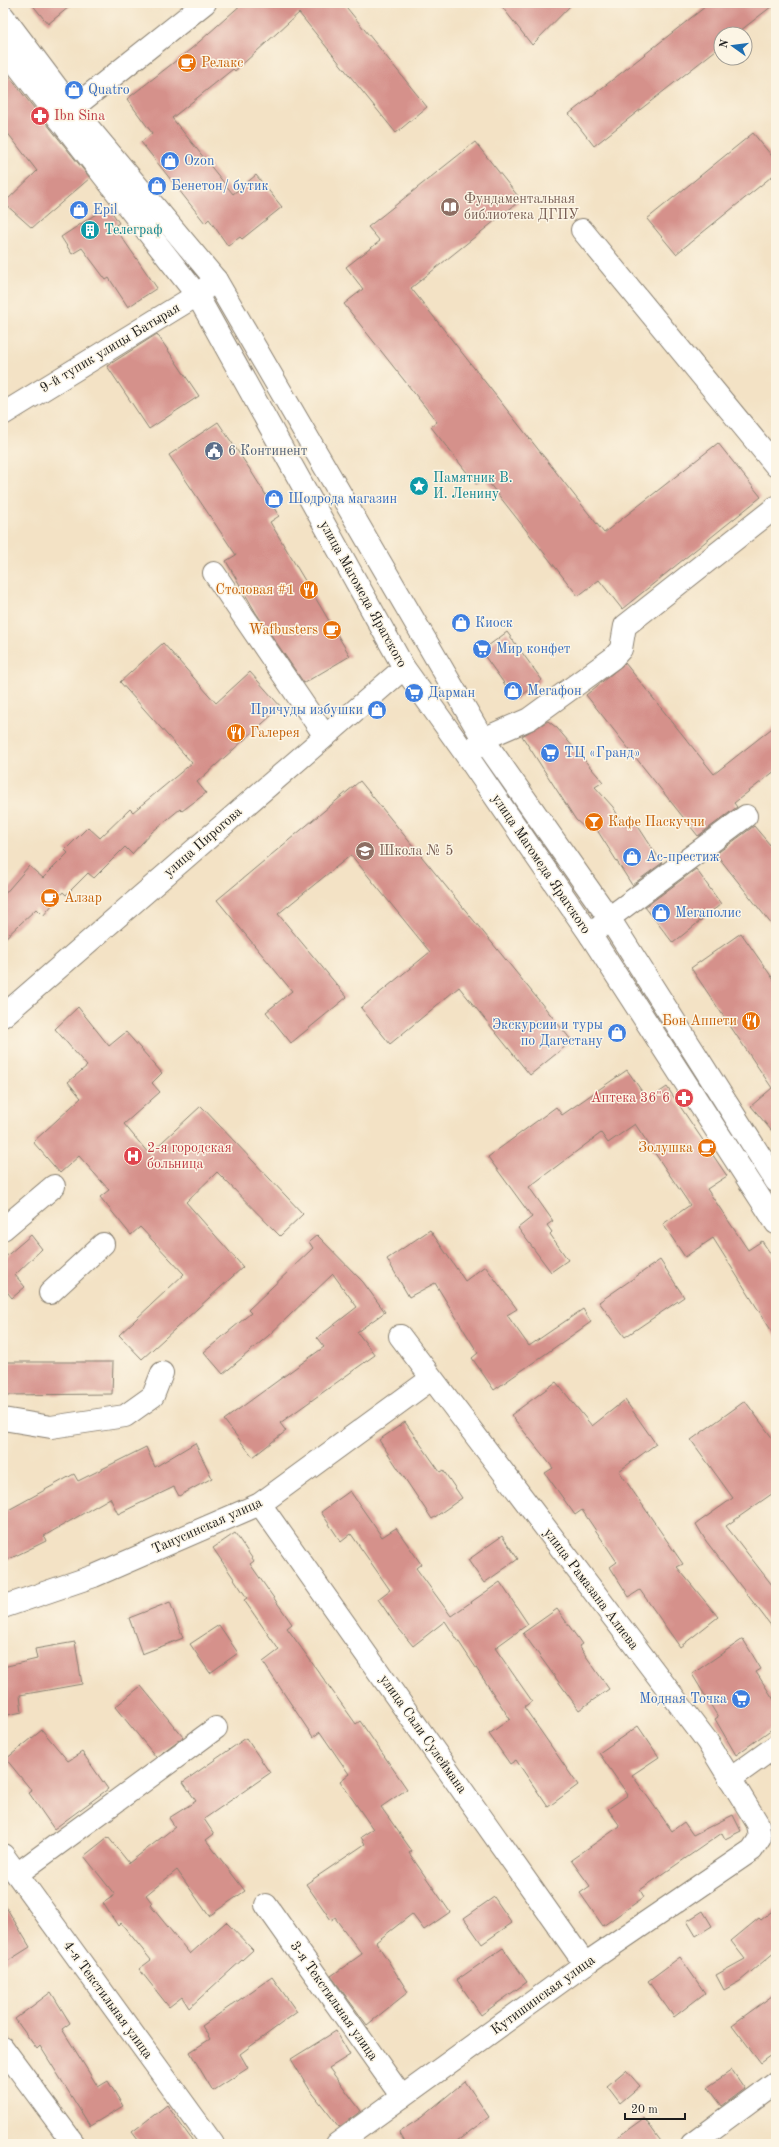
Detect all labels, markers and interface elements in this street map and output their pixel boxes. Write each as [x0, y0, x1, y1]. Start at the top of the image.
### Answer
north arrow [713, 26, 753, 66]
text: N [718, 38, 731, 49]
cafe icon: Релакс [176, 52, 198, 74]
place label: Релакс [201, 56, 243, 70]
shop icon: Quatro [63, 79, 85, 101]
place label: Quatro [88, 83, 130, 97]
pharmacy icon: Ibn Sina [29, 105, 51, 127]
place label: Ibn Sina [54, 109, 105, 123]
shop icon: Ozon [159, 150, 181, 172]
place label: Ozon [184, 154, 215, 168]
shop icon: Бенетон/ бутик [146, 175, 168, 197]
place label: Бенетон/ бутик [171, 179, 268, 193]
place label: Фундаментальная библиотека ДГПУ [464, 192, 579, 222]
library icon: Фундаментальная библиотека ДГПУ [439, 196, 461, 218]
shop icon: Epil [68, 199, 90, 221]
place label: Epil [93, 203, 118, 217]
building icon: Телеграф [79, 219, 101, 241]
place label: Телеграф [104, 223, 163, 238]
street label: 9-й тупик улицы Батырая [38, 301, 182, 395]
public building icon: 6 Континент [203, 440, 225, 462]
place label: 6 Континент [228, 444, 308, 458]
place label: Памятник В. И. Ленину [433, 471, 513, 501]
place icon: Памятник В. И. Ленину [408, 475, 430, 497]
shop icon: Шодрода магазин [263, 488, 285, 510]
place label: Шодрода магазин [288, 492, 397, 506]
street label: улица Магомеда Ярагского [317, 518, 409, 670]
restaurant icon: Столовая #1 [298, 579, 320, 601]
place label: Столовая #1 [216, 583, 295, 597]
shop icon: Киоск [450, 612, 472, 634]
place label: Киоск [475, 616, 513, 630]
cafe icon: Wafbusters [321, 619, 343, 641]
place label: Wafbusters [249, 623, 318, 637]
supermarket icon: Мир конфет [471, 638, 493, 660]
place label: Мир конфет [496, 642, 571, 657]
shop icon: Мегафон [502, 680, 524, 702]
supermarket icon: Дарман [403, 682, 425, 704]
place label: Мегафон [527, 684, 582, 699]
place label: Дарман [428, 686, 476, 700]
shop icon: Причуды избушки [366, 699, 388, 721]
place label: Причуды избушки [250, 703, 363, 717]
restaurant icon: Галерея [225, 722, 247, 744]
place label: Галерея [250, 726, 300, 740]
supermarket icon: ТЦ «Гранд» [539, 742, 561, 764]
place label: ТЦ «Гранд» [564, 746, 640, 760]
street label: улица Магомеда Ярагского [489, 792, 593, 936]
street label: улица Пирогова [161, 804, 245, 880]
bar icon: Кафе Паскуччи [583, 811, 605, 833]
place label: Кафе Паскуччи [608, 815, 705, 830]
school or university icon: Школа № 5 [354, 840, 376, 862]
place label: Школа № 5 [379, 844, 453, 858]
shop icon: Ас-престиж [621, 846, 643, 868]
place label: Ас-престиж [646, 850, 720, 864]
cafe icon: Алзар [39, 887, 61, 909]
place label: Алзар [64, 891, 102, 905]
shop icon: Мегаполис [650, 902, 672, 924]
place label: Мегаполис [675, 906, 741, 920]
restaurant icon: Бон Аппети [740, 1010, 762, 1032]
place label: Бон Аппети [662, 1014, 737, 1028]
place label: Экскурсии и туры по Дагестану [492, 1018, 604, 1048]
shop icon: Экскурсии и туры по Дагестану [606, 1022, 628, 1044]
pharmacy icon: Аптека 36"6 [673, 1087, 695, 1109]
place label: Аптека 36"6 [591, 1091, 670, 1105]
cafe icon: Золушка [696, 1137, 718, 1159]
place label: 2-я городская больница [147, 1141, 232, 1171]
place label: Золушка [638, 1141, 693, 1155]
hospital icon: 2-я городская больница [122, 1145, 144, 1167]
street label: Танусинская улица [150, 1495, 264, 1557]
street label: улица Рамазана Алиева [541, 1526, 641, 1652]
street label: улица Сали Сулеймана [377, 1672, 469, 1796]
supermarket icon: Модная Точка [730, 1688, 752, 1710]
place label: Модная Точка [639, 1692, 727, 1706]
street label: 4-я Текстильная улица [61, 1939, 155, 2061]
street label: 3-я Текстильная улица [288, 1939, 380, 2063]
street label: Кутишинская улица [488, 1953, 598, 2037]
scale bar [625, 2095, 685, 2121]
text: 20 m [631, 2104, 658, 2116]

